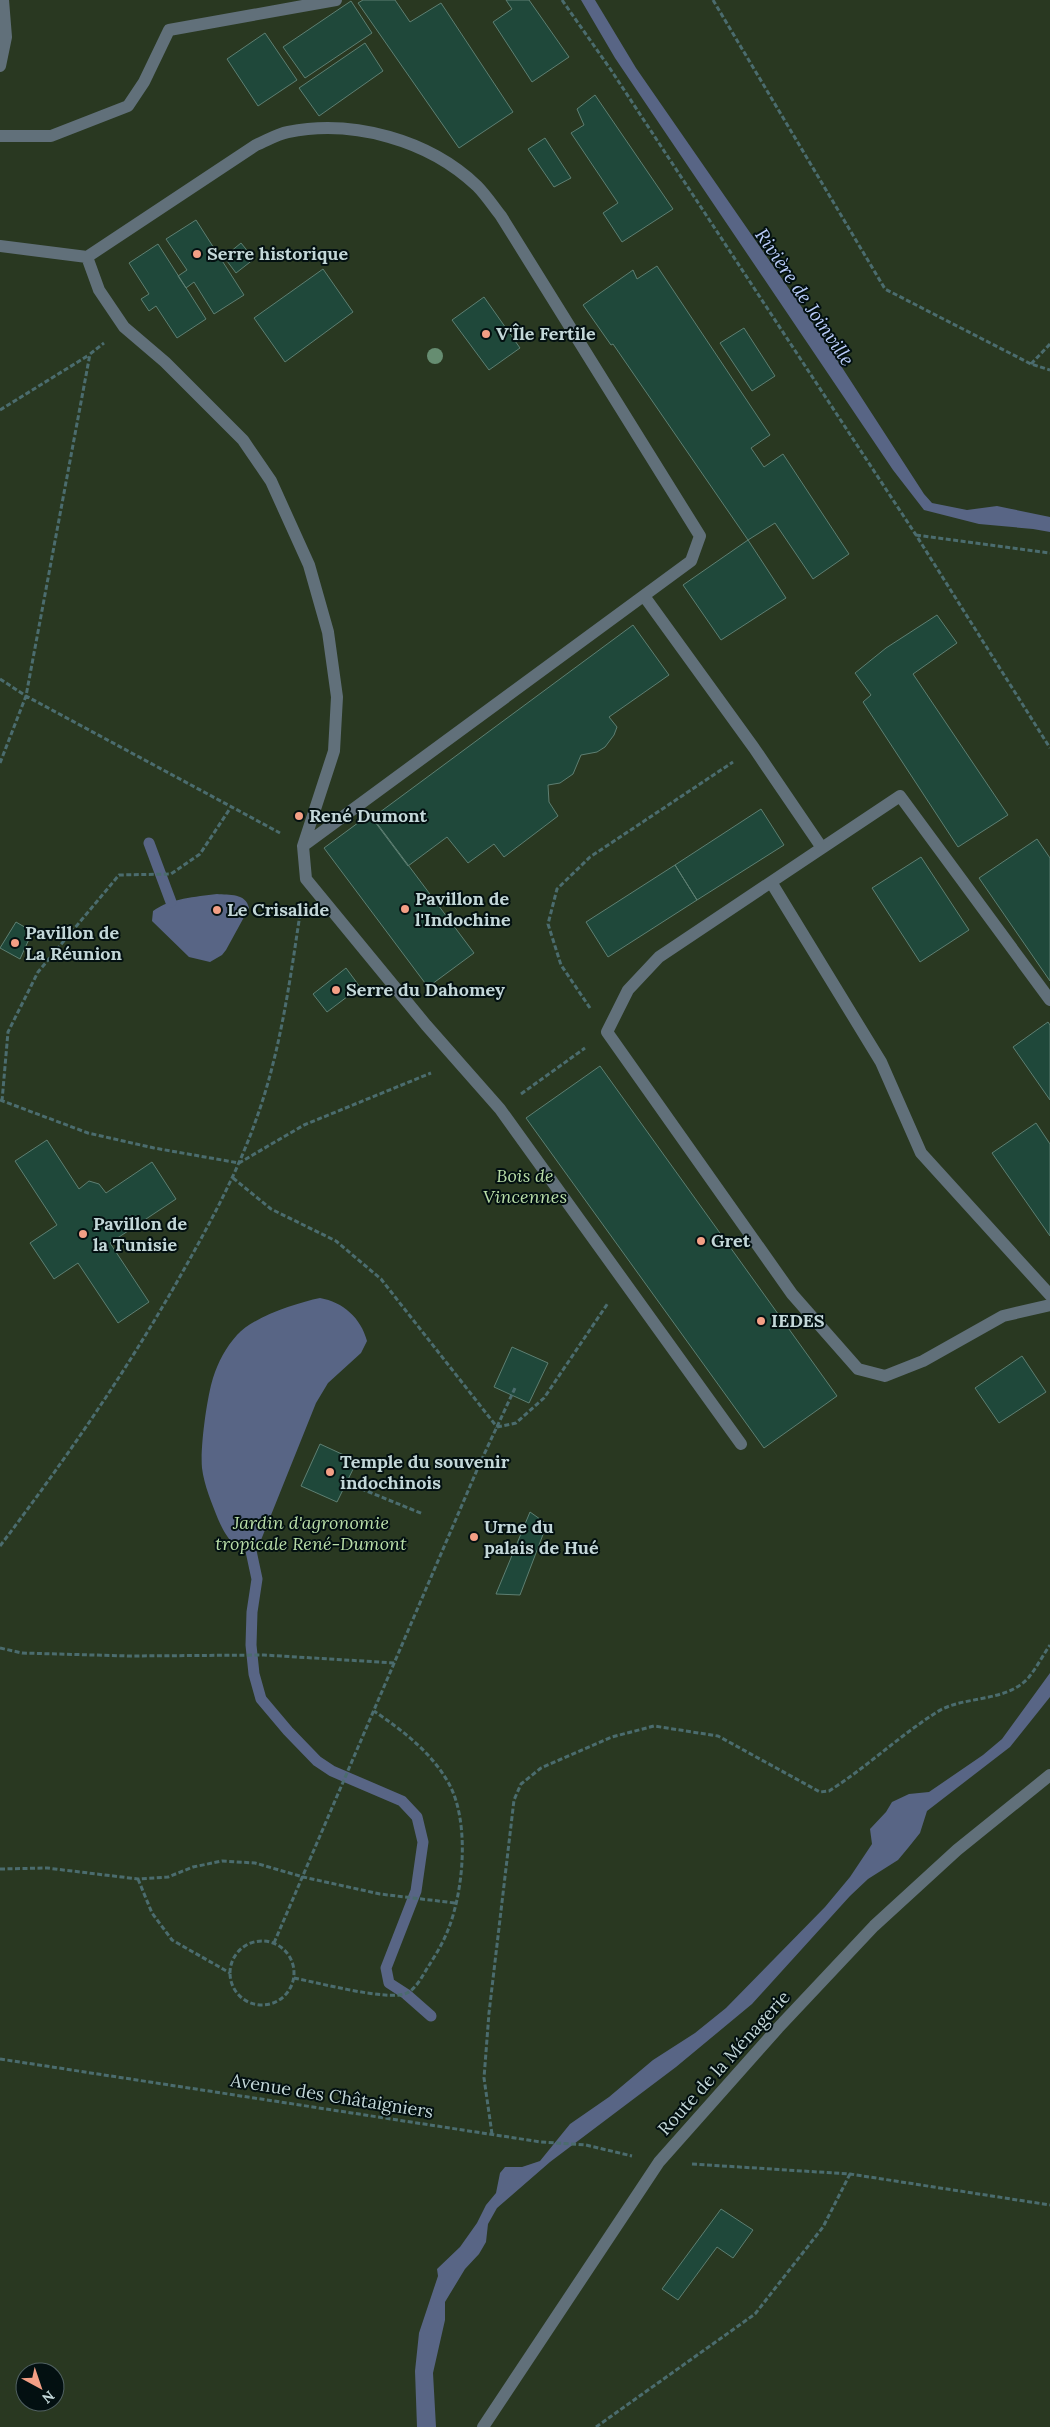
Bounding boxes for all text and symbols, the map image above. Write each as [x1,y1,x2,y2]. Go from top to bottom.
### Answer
water label: Rivière de Joinville [750,224,860,370]
place label: Serre historique [207,242,348,265]
marker: Serre historique [191,248,203,260]
place label: V'Île Fertile [496,322,596,345]
marker: V'Île Fertile [480,328,492,340]
place label: René Dumont [309,804,428,827]
marker: René Dumont [293,810,305,822]
place label: Pavillon de l'Indochine [415,887,511,931]
place label: Le Crisalide [227,898,330,921]
marker: Pavillon de l'Indochine [399,903,411,915]
marker: Le Crisalide [211,904,223,916]
place label: Pavillon de La Réunion [25,921,122,965]
marker: Pavillon de La Réunion [9,937,21,949]
place label: Serre du Dahomey [346,978,505,1001]
marker: Serre du Dahomey [330,984,342,996]
park label: Bois de Vincennes [483,1164,567,1208]
place label: Pavillon de la Tunisie [93,1212,187,1256]
marker: Pavillon de la Tunisie [77,1228,89,1240]
place label: Gret [711,1229,751,1252]
marker: Gret [695,1235,707,1247]
place label: IEDES [771,1309,825,1332]
marker: IEDES [755,1315,767,1327]
place label: Temple du souvenir indochinois [340,1450,510,1494]
marker: Temple du souvenir indochinois [324,1466,336,1478]
park label: Jardin d'agronomie tropicale René-Dumont [215,1511,407,1555]
place label: Urne du palais de Hué [484,1515,599,1559]
marker: Urne du palais de Hué [468,1531,480,1543]
street label: Route de la Ménagerie [653,1985,795,2140]
street label: Avenue des Châtaigniers [228,2068,435,2123]
north arrow [15,2362,65,2412]
text: N [38,2387,58,2407]

